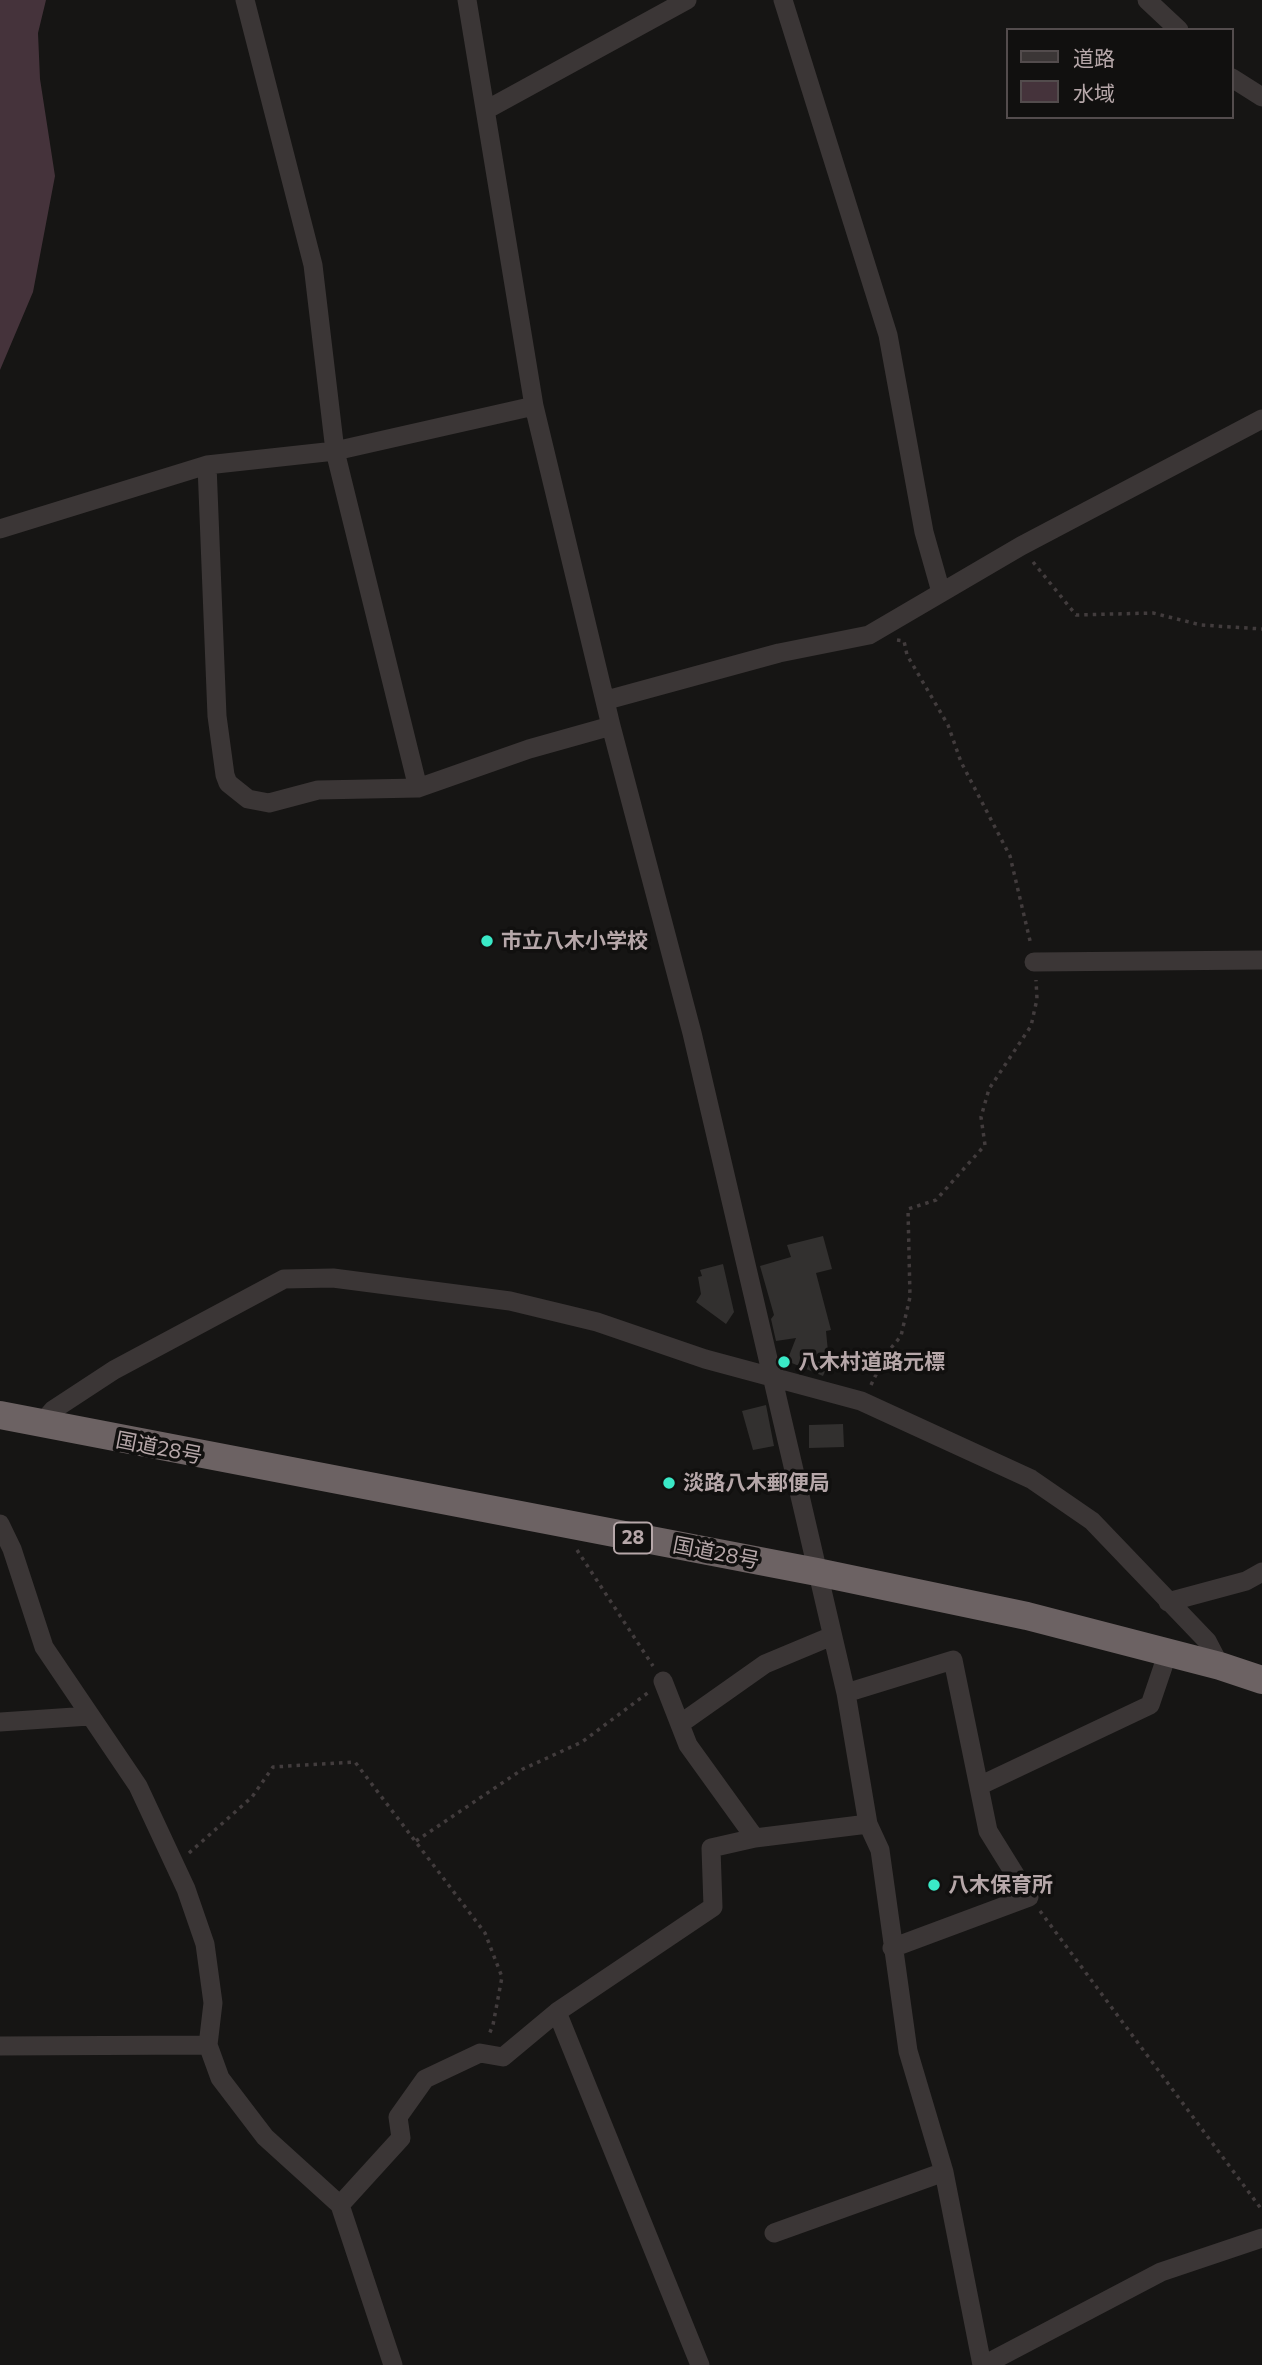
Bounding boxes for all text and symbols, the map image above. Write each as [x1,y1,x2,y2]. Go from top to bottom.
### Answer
legend [1006,28,1234,119]
text: 道路 [1073,45,1115,70]
text: 水域 [1073,80,1115,105]
place label: 市立八木小学校 [501,928,648,954]
marker: 市立八木小学校 [479,933,495,949]
place label: 八木村道路元標 [798,1349,945,1375]
marker: 八木村道路元標 [776,1354,792,1370]
street label: 国道28号 [114,1427,204,1469]
place label: 淡路八木郵便局 [683,1470,830,1496]
marker: 淡路八木郵便局 [661,1475,677,1491]
road number: 28 [614,1522,652,1554]
street label: 国道28号 [671,1532,761,1574]
place label: 八木保育所 [948,1872,1053,1898]
marker: 八木保育所 [926,1877,942,1893]

